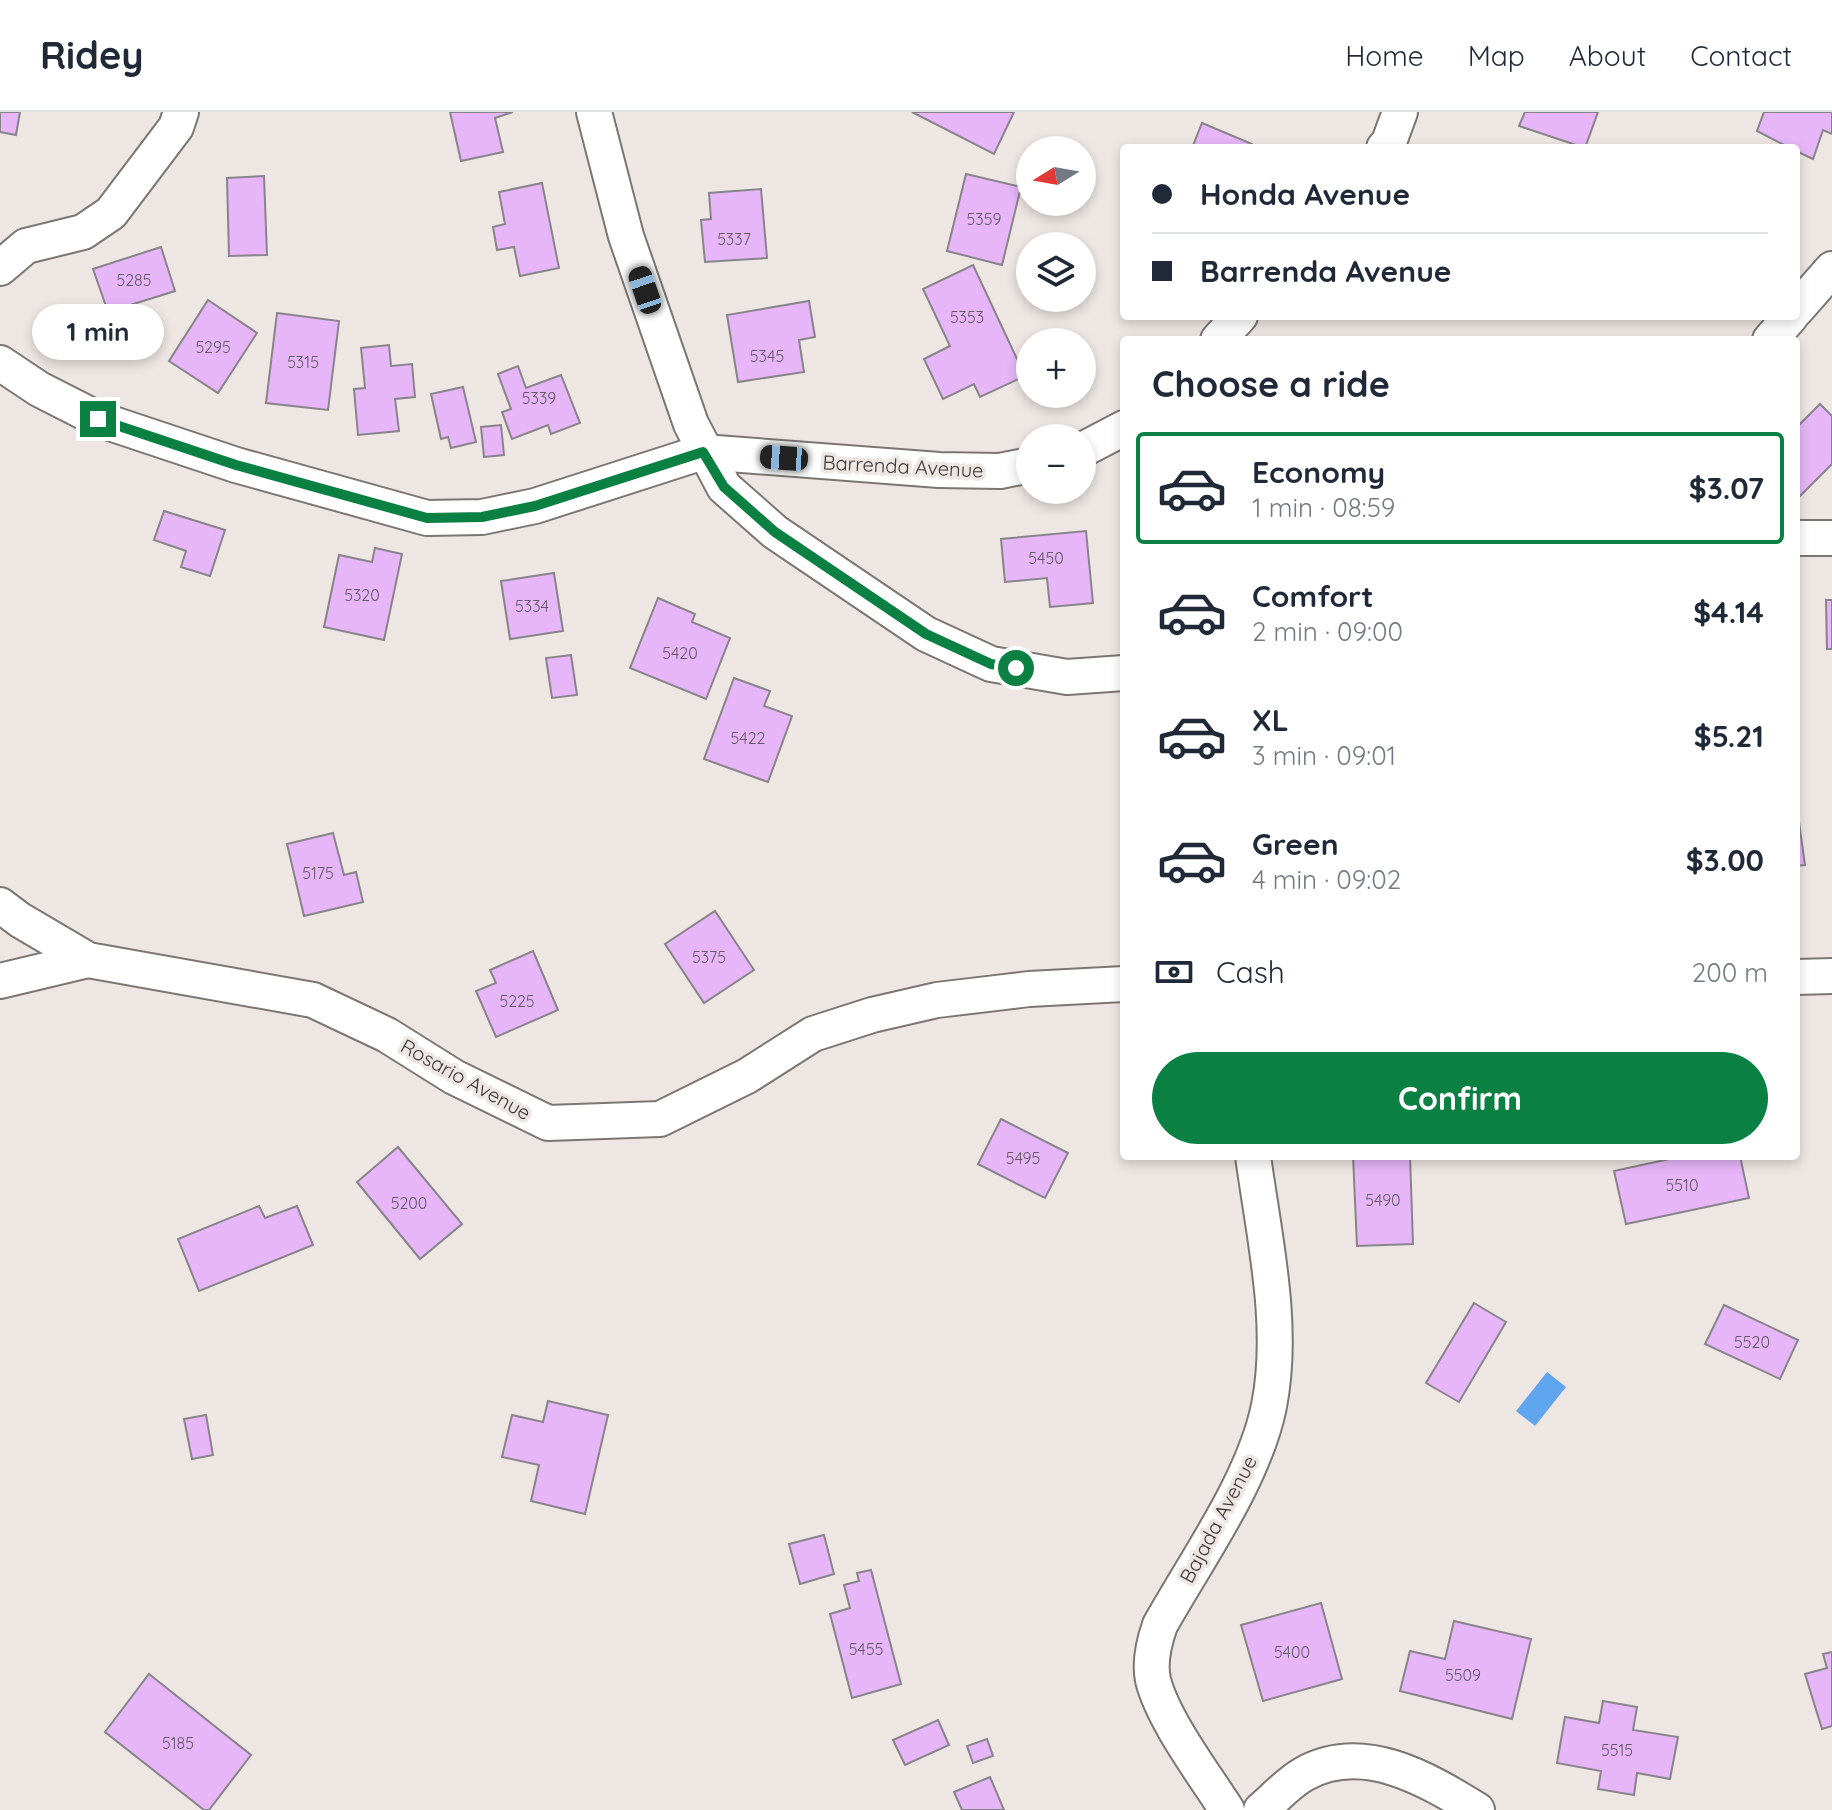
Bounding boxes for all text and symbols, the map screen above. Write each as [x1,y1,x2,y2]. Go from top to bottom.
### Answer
text: Ridey [40,31,143,79]
text: Home [1345,38,1424,73]
text: Map [1468,38,1525,73]
text: About [1569,38,1646,73]
text: Contact [1690,38,1792,73]
north arrow [1016,136,1096,216]
map controls [1016,136,1096,504]
text: Honda Avenue [1200,175,1410,213]
house number: 5359 [967,209,1001,229]
house number: 5337 [717,229,751,249]
button: layers [1016,232,1096,312]
text: Barrenda Avenue [1200,252,1451,290]
car [626,263,664,317]
house number: 5285 [117,270,151,290]
callout: 1 min [32,303,164,359]
house number: 5353 [950,307,984,327]
text: 1 min [67,315,130,348]
button: + [1016,328,1096,408]
house number: 5295 [195,337,231,357]
house number: 5345 [750,346,784,366]
house number: 5315 [287,352,319,372]
text: Choose a ride [1152,361,1390,406]
house number: 5339 [522,388,556,408]
route end [80,401,116,437]
button: − [1016,424,1096,504]
car [759,444,809,472]
street label: Barrenda Avenue [822,449,984,483]
icon: car [1156,452,1228,524]
text: Economy [1252,453,1385,491]
text: $3.07 [1689,469,1764,507]
text: 1 min · 08:59 [1252,491,1395,524]
house number: 5450 [1028,548,1064,568]
icon: car [1156,576,1228,648]
text: Comfort [1252,577,1373,615]
house number: 5320 [344,585,380,605]
text: $4.14 [1693,593,1764,631]
house number: 5334 [515,596,549,616]
text: 2 min · 09:00 [1252,615,1403,648]
house number: 5420 [662,643,698,663]
route start [998,650,1034,686]
icon: car [1156,700,1228,772]
text: XL [1252,701,1289,739]
text: $5.21 [1694,717,1764,755]
house number: 5422 [731,728,766,748]
text: 3 min · 09:01 [1252,739,1396,772]
icon: car [1156,824,1228,896]
text: Green [1252,825,1339,863]
text: $3.00 [1686,841,1764,879]
house number: 5175 [302,863,334,883]
text: 4 min · 09:02 [1252,863,1401,896]
house number: 5375 [692,947,726,967]
icon: cash [1152,950,1196,994]
text: Cash [1216,953,1285,991]
text: 200 m [1692,956,1768,989]
house number: 5225 [499,991,535,1011]
street label: Rosario Avenue [397,1033,535,1125]
button: Confirm [1152,1052,1768,1144]
house number: 5495 [1006,1148,1040,1168]
house number: 5510 [1666,1175,1698,1195]
house number: 5490 [1365,1190,1401,1210]
house number: 5200 [391,1193,427,1213]
house number: 5520 [1734,1332,1770,1352]
street label: Bajada Avenue [1174,1451,1262,1587]
house number: 5455 [849,1639,883,1659]
house number: 5400 [1274,1642,1310,1662]
house number: 5509 [1445,1665,1481,1685]
house number: 5185 [162,1733,194,1753]
house number: 5515 [1601,1740,1633,1760]

